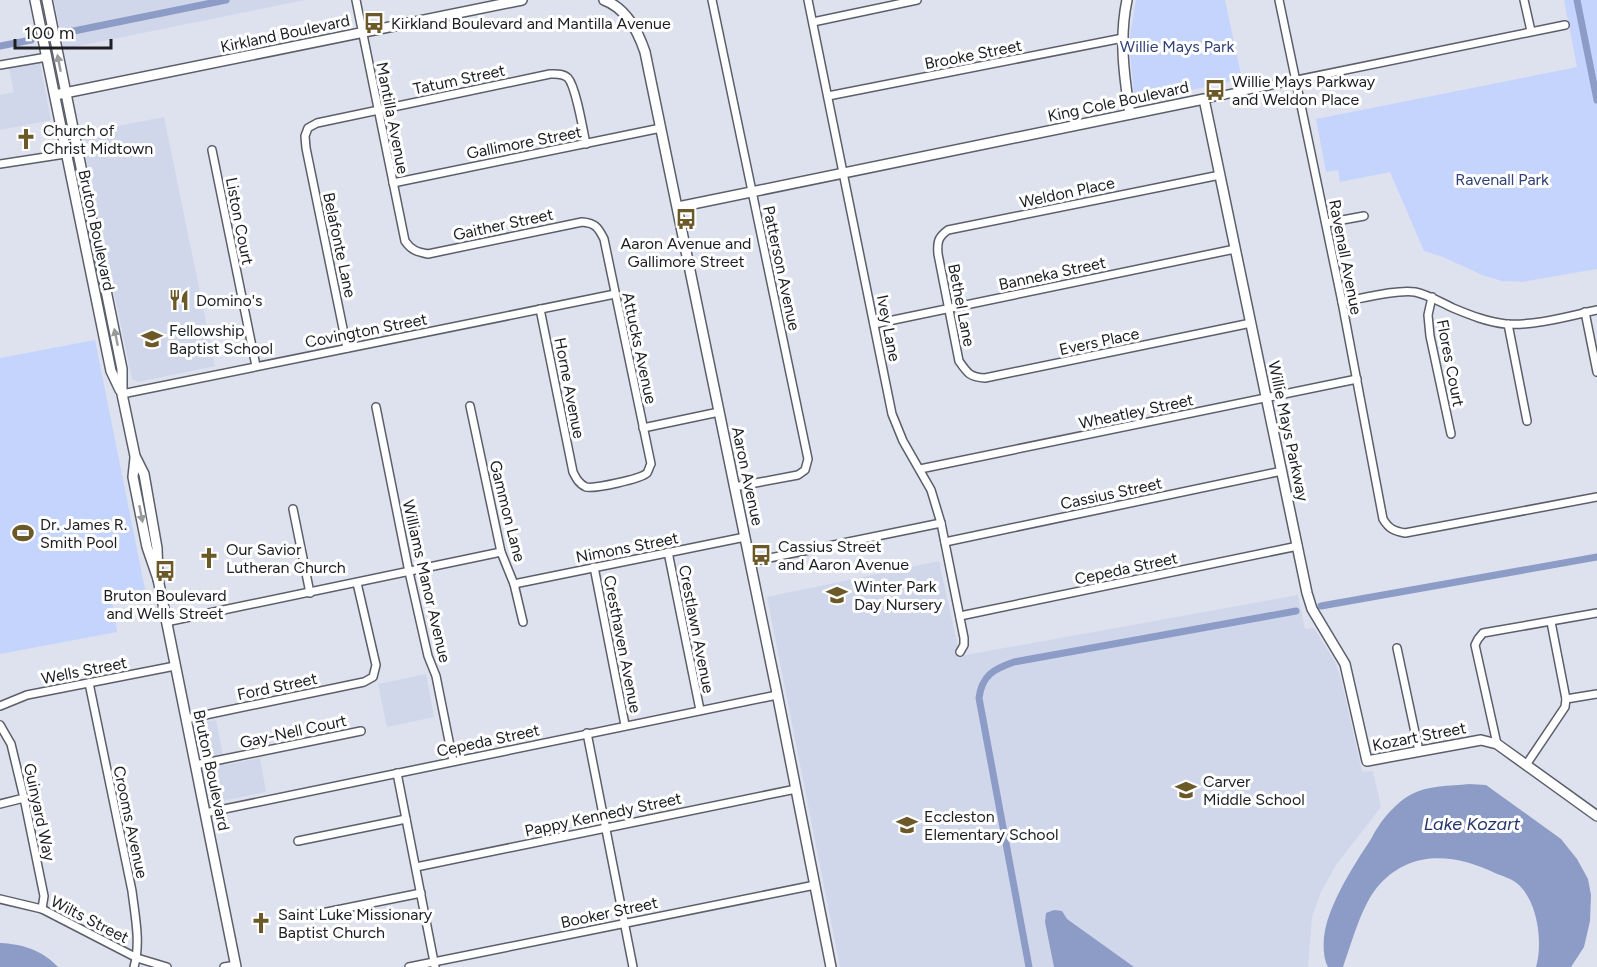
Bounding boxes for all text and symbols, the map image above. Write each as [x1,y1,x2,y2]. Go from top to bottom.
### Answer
street label: Kirkland Boulevard [219,11,351,56]
bus stop icon: Kirkland Boulevard and Mantilla Avenue [362,11,386,35]
scale bar [15,12,111,50]
place label: Kirkland Boulevard and Mantilla Avenue [391,14,671,33]
text: 100 m [24,22,74,44]
street label: Brooke Street [923,36,1023,73]
park label: Willie Mays Park [1120,37,1234,56]
one-way arrow [54,54,64,73]
street label: Mantilla Avenue [372,60,413,176]
street label: Tatum Street [411,60,507,98]
place label: Willie Mays Parkway and Weldon Place [1232,72,1376,109]
street label: King Cole Boulevard [1046,77,1190,126]
bus stop icon: Willie Mays Parkway and Weldon Place [1203,78,1227,102]
place label: Church of Christ Midtown [43,121,153,158]
street label: Gallimore Street [465,122,583,163]
church icon: Church of Christ Midtown [14,127,38,151]
street label: Bruton Boulevard [74,168,119,292]
park label: Ravenall Park [1455,170,1549,189]
street label: Weldon Place [1018,173,1117,212]
street label: Liston Court [222,176,257,267]
street label: Belafonte Lane [319,191,360,300]
street label: Ravenall Avenue [1325,198,1366,317]
street label: Patterson Avenue [759,204,804,333]
street label: Gaither Street [451,205,555,244]
bus stop icon: Aaron Avenue and Gallimore Street [674,207,698,231]
place label: Aaron Avenue and Gallimore Street [621,234,751,271]
street label: Banneka Street [997,253,1107,294]
street label: Bethel Lane [944,262,979,348]
restaurant icon: Domino's [167,288,191,312]
street label: Attucks Avenue [618,290,661,406]
place label: Domino's [196,291,262,310]
street label: Ivey Lane [873,293,904,363]
street label: Covington Street [303,309,429,352]
street label: Flores Court [1433,318,1468,408]
place label: Fellowship Baptist School [169,321,273,358]
street label: Evers Place [1057,324,1141,359]
one-way arrow [111,327,120,346]
school or university icon: Fellowship Baptist School [140,327,164,351]
street label: Horne Avenue [550,336,589,440]
street label: Willie Mays Parkway [1264,359,1313,504]
street label: Wheatley Street [1077,390,1195,433]
street label: Aaron Avenue [728,425,767,528]
street label: Gammon Lane [486,458,529,564]
street label: Cassius Street [1059,473,1164,514]
street label: Williams Manor Avenue [399,498,455,665]
one-way arrow [137,504,146,523]
place label: Dr. James R. Smith Pool [40,515,127,552]
sports icon: Dr. James R. Smith Pool [11,521,35,545]
street label: Nimons Street [574,528,680,567]
place label: Cassius Street and Aaron Avenue [778,537,909,574]
place label: Our Savior Lutheran Church [226,540,346,577]
bus stop icon: Cassius Street and Aaron Avenue [749,543,773,567]
church icon: Our Savior Lutheran Church [197,546,221,570]
street label: Cepeda Street [1073,548,1179,589]
bus stop icon: Bruton Boulevard and Wells Street [153,559,177,583]
street label: Crestlawn Avenue [675,563,718,695]
street label: Cresthaven Avenue [600,574,645,715]
place label: Winter Park Day Nursery [854,577,943,614]
school or university icon: Winter Park Day Nursery [825,583,849,607]
place label: Bruton Boulevard and Wells Street [103,586,227,623]
street label: Wells Street [40,653,128,688]
street label: Ford Street [235,669,319,704]
street label: Bruton Boulevard [189,708,234,832]
street label: Gay-Nell Court [238,711,348,752]
street label: Kozart Street [1371,718,1468,755]
street label: Cepeda Street [435,720,541,761]
street label: Guinyard Way [20,761,59,864]
street label: Crooms Avenue [109,764,152,880]
place label: Carver Middle School [1203,772,1305,809]
school or university icon: Carver Middle School [1174,778,1198,802]
street label: Pappy Kennedy Street [523,789,683,840]
place label: Eccleston Elementary School [924,807,1058,844]
school or university icon: Eccleston Elementary School [895,813,919,837]
water label: Lake Kozart [1424,813,1520,835]
street label: Wilts Street [48,892,132,947]
street label: Booker Street [559,893,659,932]
place label: Saint Luke Missionary Baptist Church [278,905,433,942]
church icon: Saint Luke Missionary Baptist Church [249,911,273,935]

